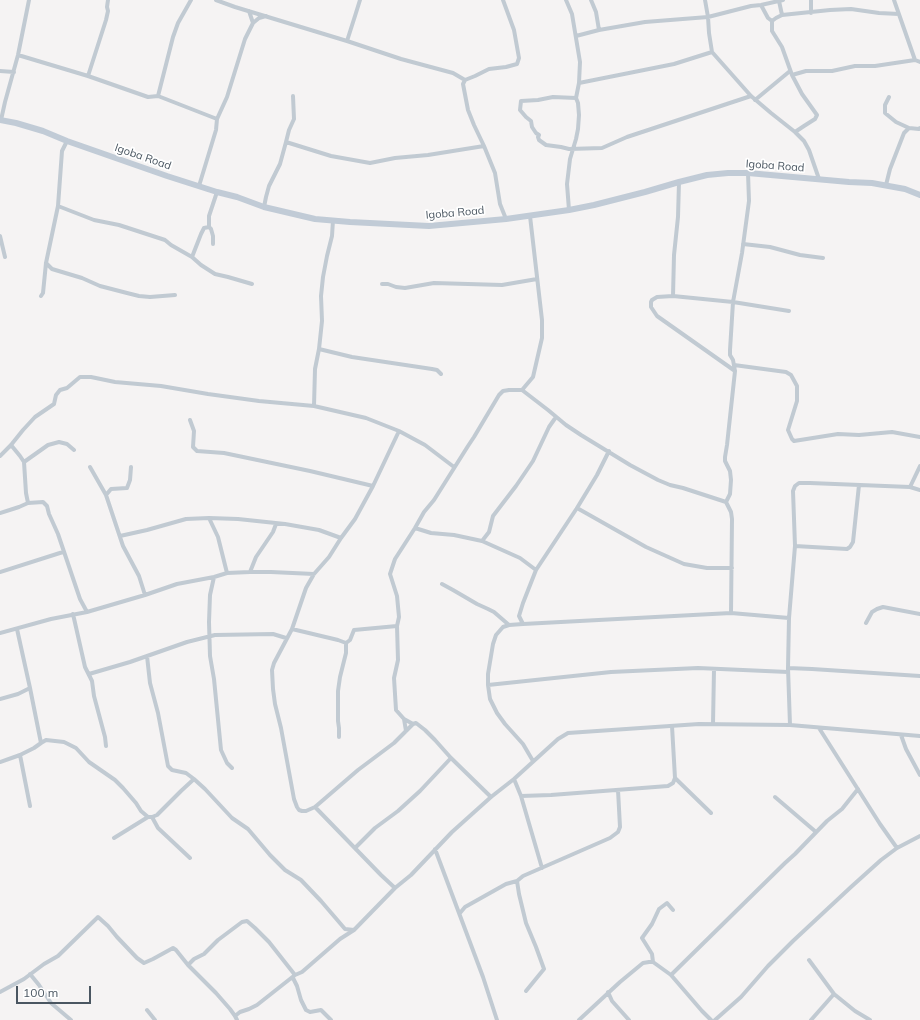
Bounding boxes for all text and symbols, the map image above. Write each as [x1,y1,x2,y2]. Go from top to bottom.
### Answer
street label: Igoba Road [113,141,173,173]
street label: Igoba Road [745,157,805,175]
street label: Igoba Road [425,204,485,222]
scale bar [18,978,93,1004]
text: 100 m [23,985,58,1000]

